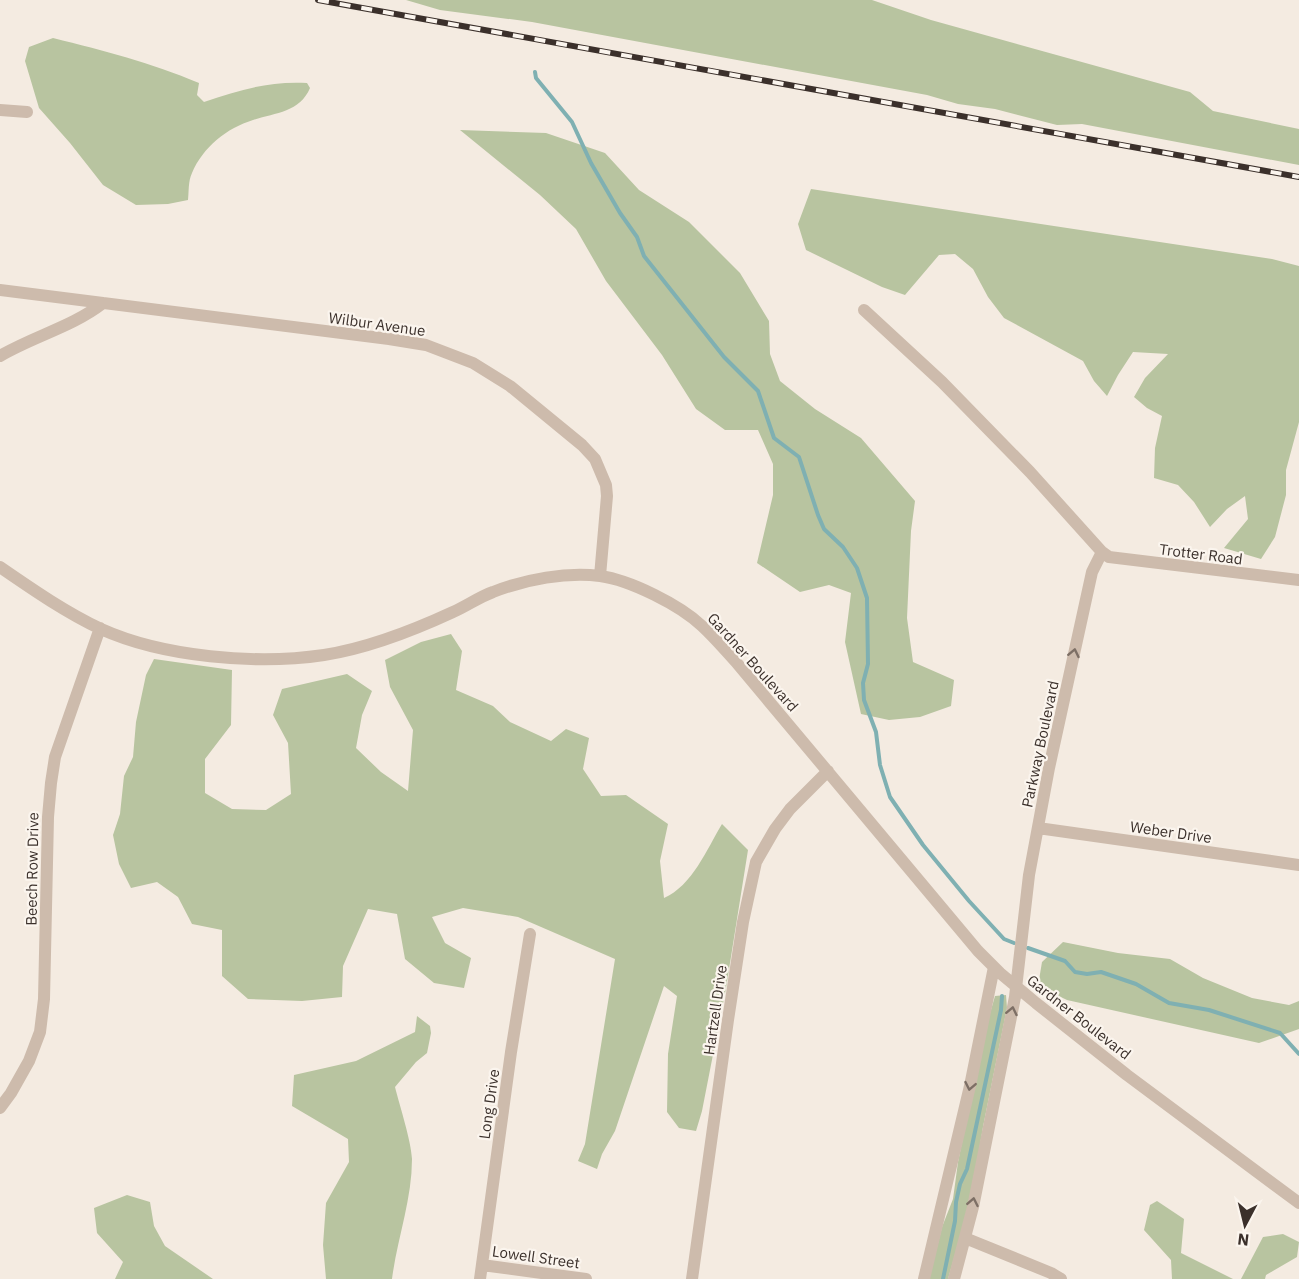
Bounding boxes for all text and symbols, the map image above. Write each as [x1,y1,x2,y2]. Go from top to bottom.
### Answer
street label: Wilbur Avenue [327,308,427,340]
street label: Trotter Road [1158,539,1244,569]
street label: Gardner Boulevard [704,609,802,715]
one-way arrow [1067,649,1080,659]
street label: Parkway Boulevard [1017,679,1063,809]
street label: Beech Row Drive [22,812,42,926]
street label: Weber Drive [1129,817,1213,847]
street label: Hartzell Drive [699,964,731,1056]
street label: Gardner Boulevard [1023,971,1135,1063]
one-way arrow [1005,1006,1018,1016]
street label: Long Drive [475,1068,503,1140]
one-way arrow [964,1081,977,1091]
north arrow [1215,1195,1275,1255]
one-way arrow [966,1197,979,1207]
text: N [1236,1229,1250,1251]
street label: Lowell Street [491,1241,581,1273]

